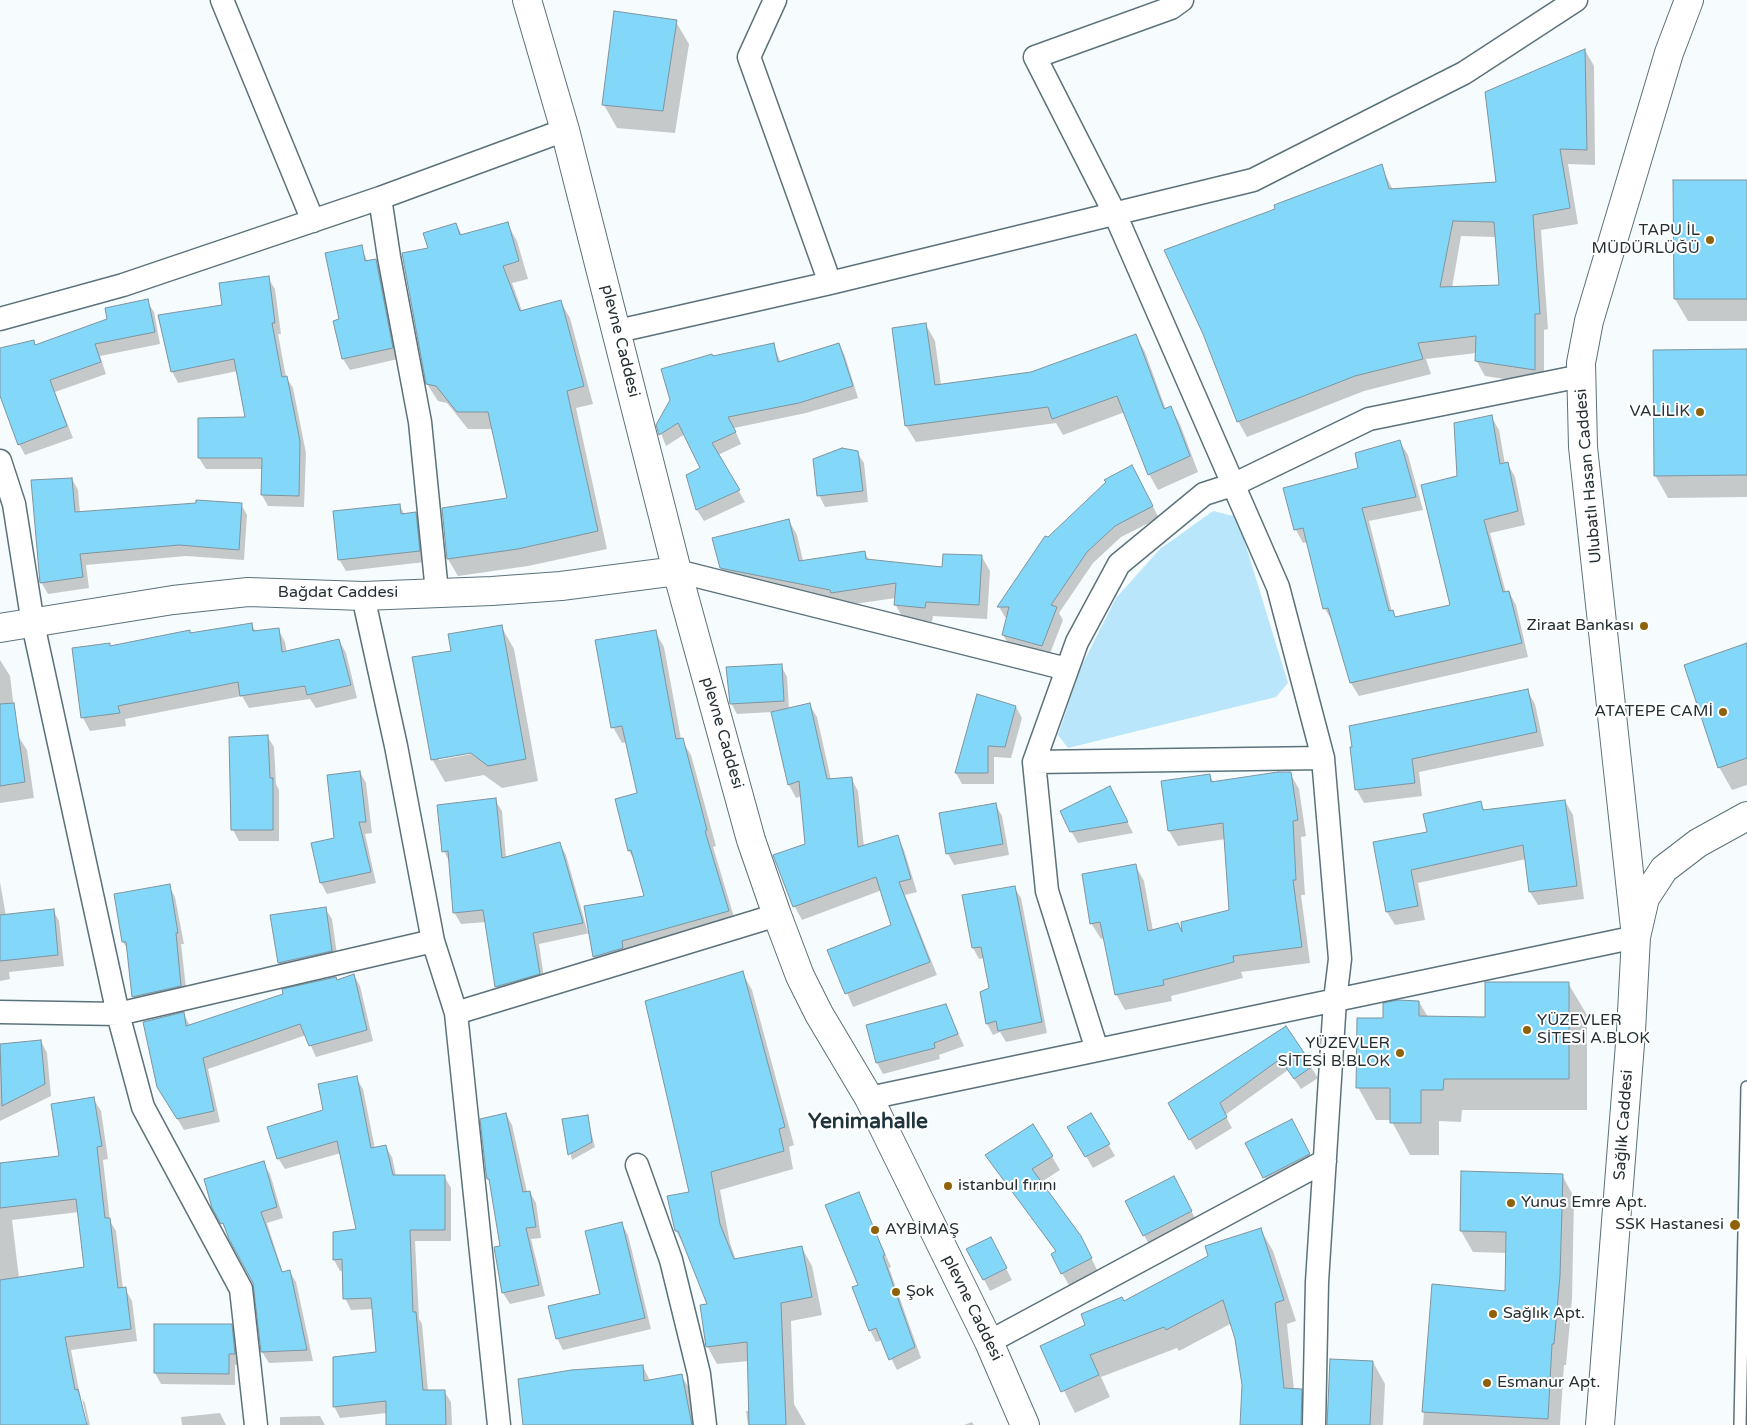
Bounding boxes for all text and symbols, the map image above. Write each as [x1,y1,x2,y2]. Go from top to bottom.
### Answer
place label: TAPU İL MÜDÜRLÜĞÜ [1592,221,1700,259]
marker: TAPU İL MÜDÜRLÜĞÜ [1704,234,1716,246]
street label: plevne Caddesi [597,283,643,399]
street label: Ulubatlı Hasan Caddesi [1572,388,1606,564]
place label: VALİLİK [1629,402,1690,422]
marker: VALİLİK [1694,406,1706,418]
street label: Bağdat Caddesi [278,583,398,603]
place label: Ziraat Bankası [1527,616,1634,636]
marker: Ziraat Bankası [1638,620,1650,632]
street label: plevne Caddesi [697,675,747,791]
place label: ATATEPE CAMİ [1594,702,1713,722]
marker: ATATEPE CAMİ [1717,706,1729,718]
place label: YÜZEVLER SİTESİ A.BLOK [1537,1011,1650,1049]
marker: YÜZEVLER SİTESİ A.BLOK [1521,1024,1533,1036]
place label: YÜZEVLER SİTESİ B.BLOK [1278,1034,1390,1072]
marker: YÜZEVLER SİTESİ B.BLOK [1394,1047,1406,1059]
street label: Sağlık Caddesi [1611,1069,1637,1181]
district label: Yenimahalle [808,1109,928,1135]
place label: istanbul fırını [958,1176,1056,1196]
marker: istanbul fırını [942,1180,954,1192]
place label: Yunus Emre Apt. [1521,1193,1647,1213]
marker: Yunus Emre Apt. [1505,1197,1517,1209]
place label: SSK Hastanesi [1615,1215,1724,1235]
marker: SSK Hastanesi [1728,1218,1742,1232]
place label: AYBİMAŞ [885,1220,959,1240]
marker: AYBİMAŞ [869,1224,881,1236]
street label: plevne Caddesi [938,1252,1006,1364]
place label: Şok [906,1282,934,1302]
marker: Şok [890,1286,902,1298]
place label: Sağlık Apt. [1503,1304,1585,1324]
marker: Sağlık Apt. [1487,1308,1499,1320]
place label: Esmanur Apt. [1497,1373,1600,1393]
marker: Esmanur Apt. [1481,1377,1493,1389]

